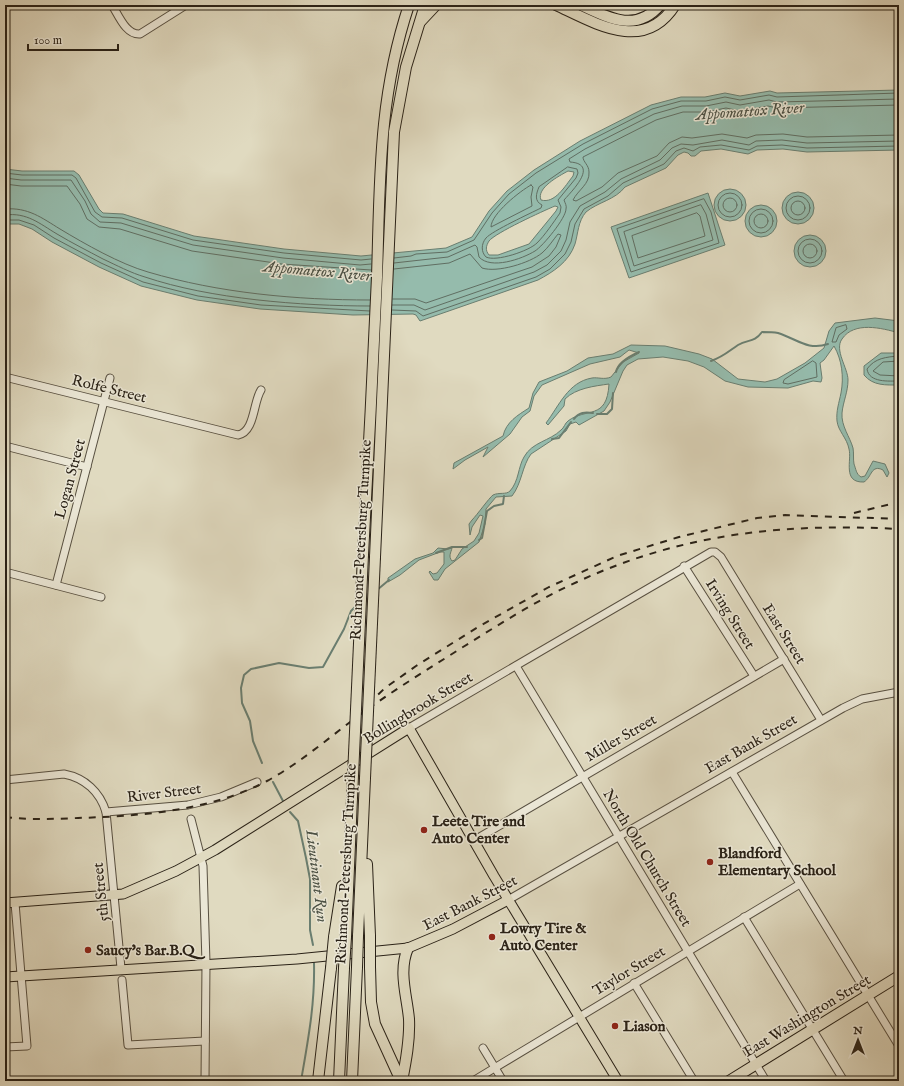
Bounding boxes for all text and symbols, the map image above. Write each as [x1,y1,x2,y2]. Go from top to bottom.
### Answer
scale bar [28,26,118,52]
text: 100 m [34,33,62,48]
water label: Appomattox River [693,98,806,126]
water label: Appomattox River [260,257,373,287]
street label: Rolfe Street [70,371,148,407]
street label: Logan Street [50,437,90,521]
street label: Richmond-Petersburg Turnpike [346,439,376,641]
street label: Irving Street [701,575,759,653]
street label: East Street [758,600,810,668]
street label: Bollingbrook Street [360,668,476,748]
street label: Miller Street [582,710,660,766]
street label: East Bank Street [701,710,801,778]
street label: Richmond-Petersburg Turnpike [331,763,361,965]
street label: River Street [126,779,202,807]
street label: North Old Church Street [598,786,696,930]
place label: Leete Tire and Auto Center [431,812,526,848]
marker: Leete Tire and Auto Center [419,825,429,835]
water label: Lieutinant Run [300,827,332,924]
place label: Blandford Elementary School [718,844,837,880]
marker: Blandford Elementary School [705,857,715,867]
street label: 5th Street [88,862,114,922]
street label: East Bank Street [420,871,520,935]
place label: Lowry Tire & Auto Center [499,919,587,955]
marker: Lowry Tire & Auto Center [487,932,497,942]
place label: Saucy's Bar.B.Q [96,941,205,960]
street label: Taylor Street [589,942,669,1000]
marker: Saucy's Bar.B.Q [83,945,93,955]
street label: East Washington Street [740,970,874,1062]
place label: Liason [623,1017,665,1036]
north arrow [838,1020,878,1060]
marker: Liason [610,1021,620,1031]
text: N [852,1024,863,1038]

